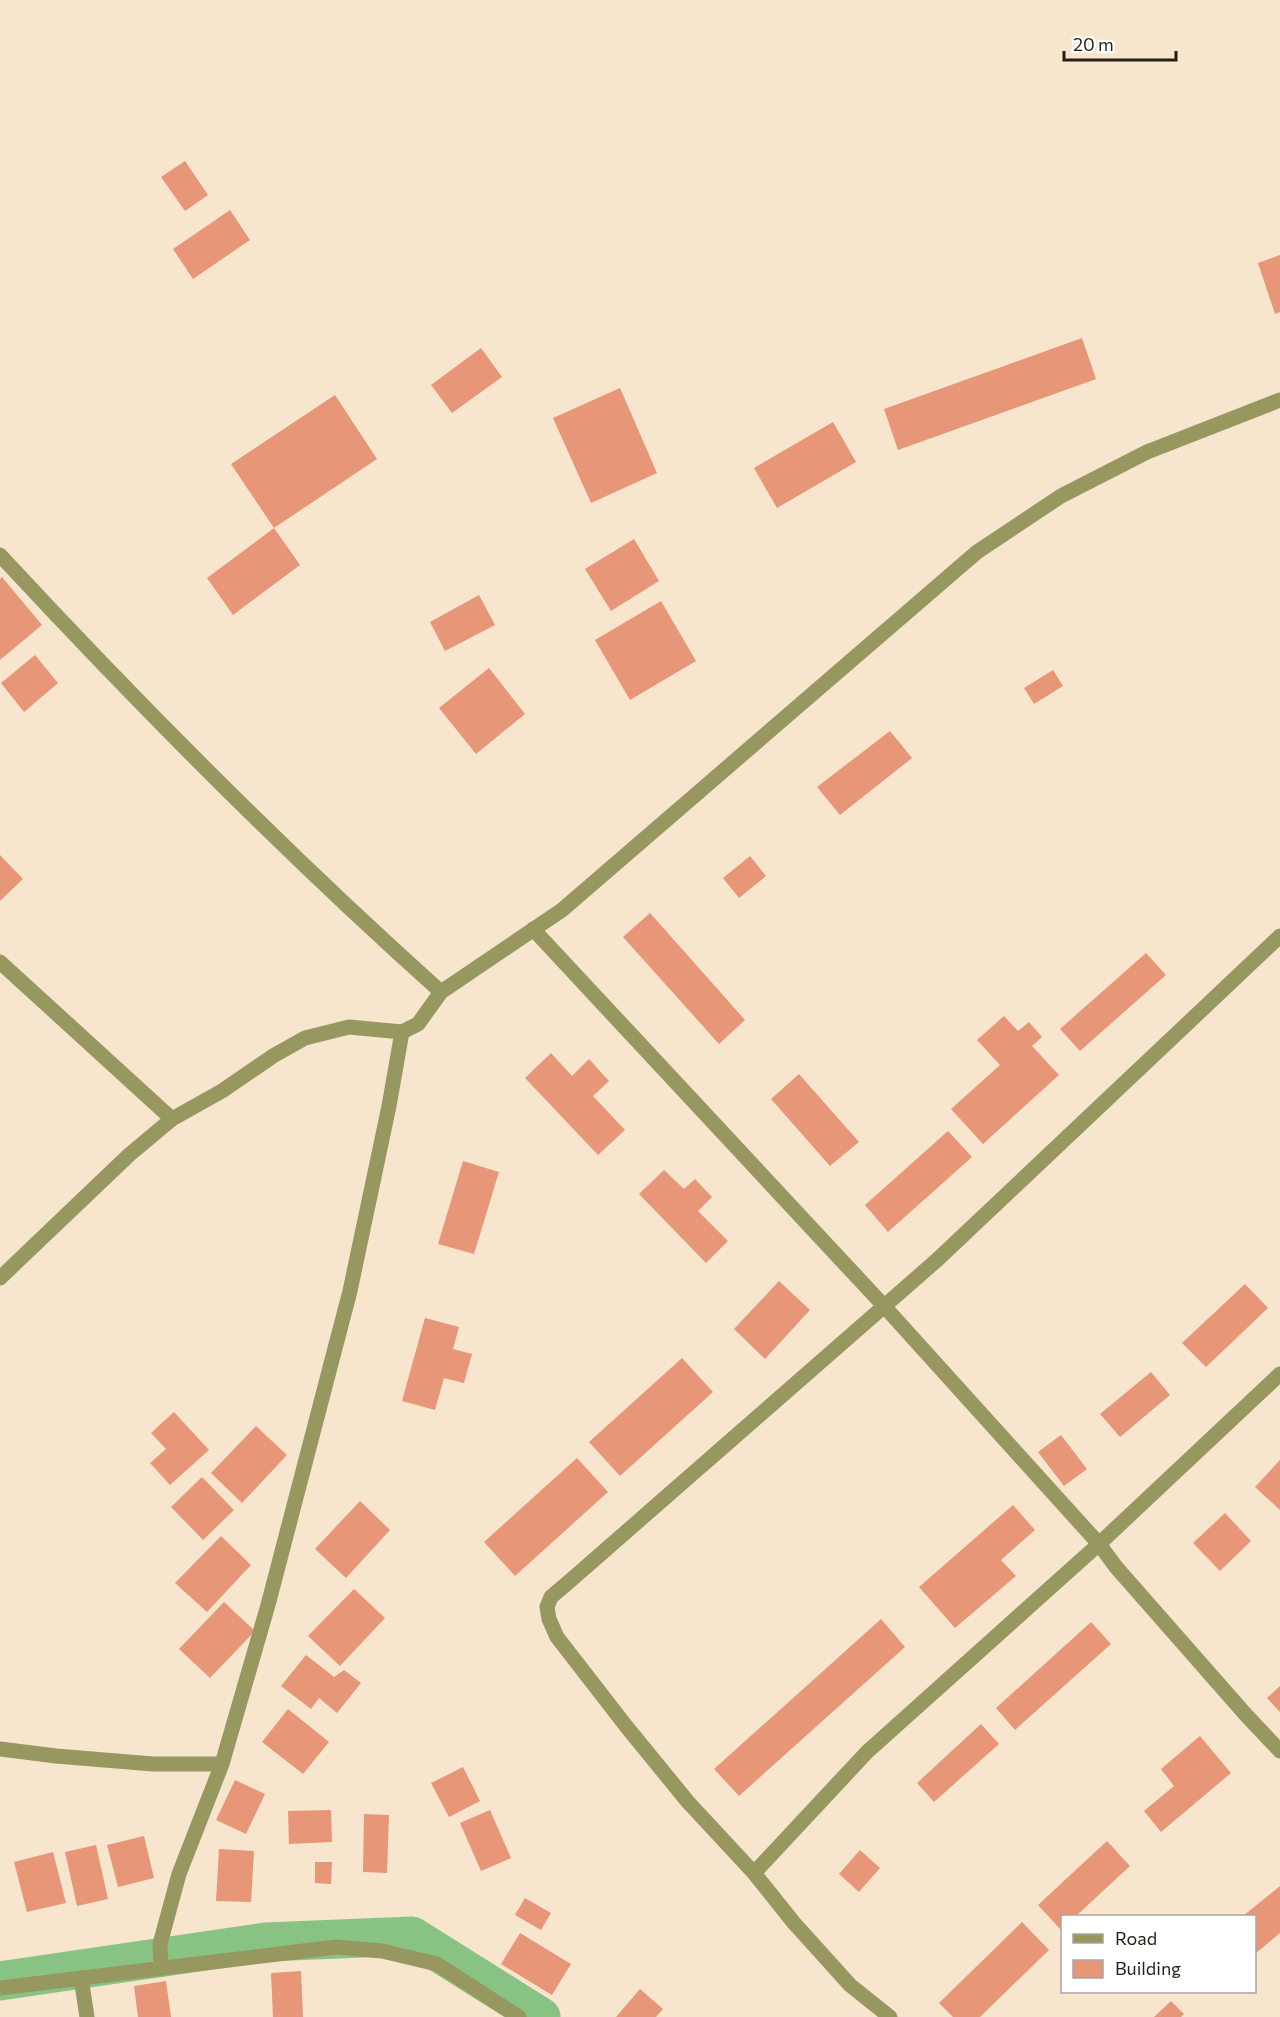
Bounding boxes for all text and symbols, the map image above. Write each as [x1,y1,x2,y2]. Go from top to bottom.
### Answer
scale bar [1064,24,1176,62]
text: 20 m [1073,33,1114,55]
legend [1061,1915,1256,1993]
text: Road [1115,1927,1157,1949]
text: Building [1115,1957,1181,1979]

